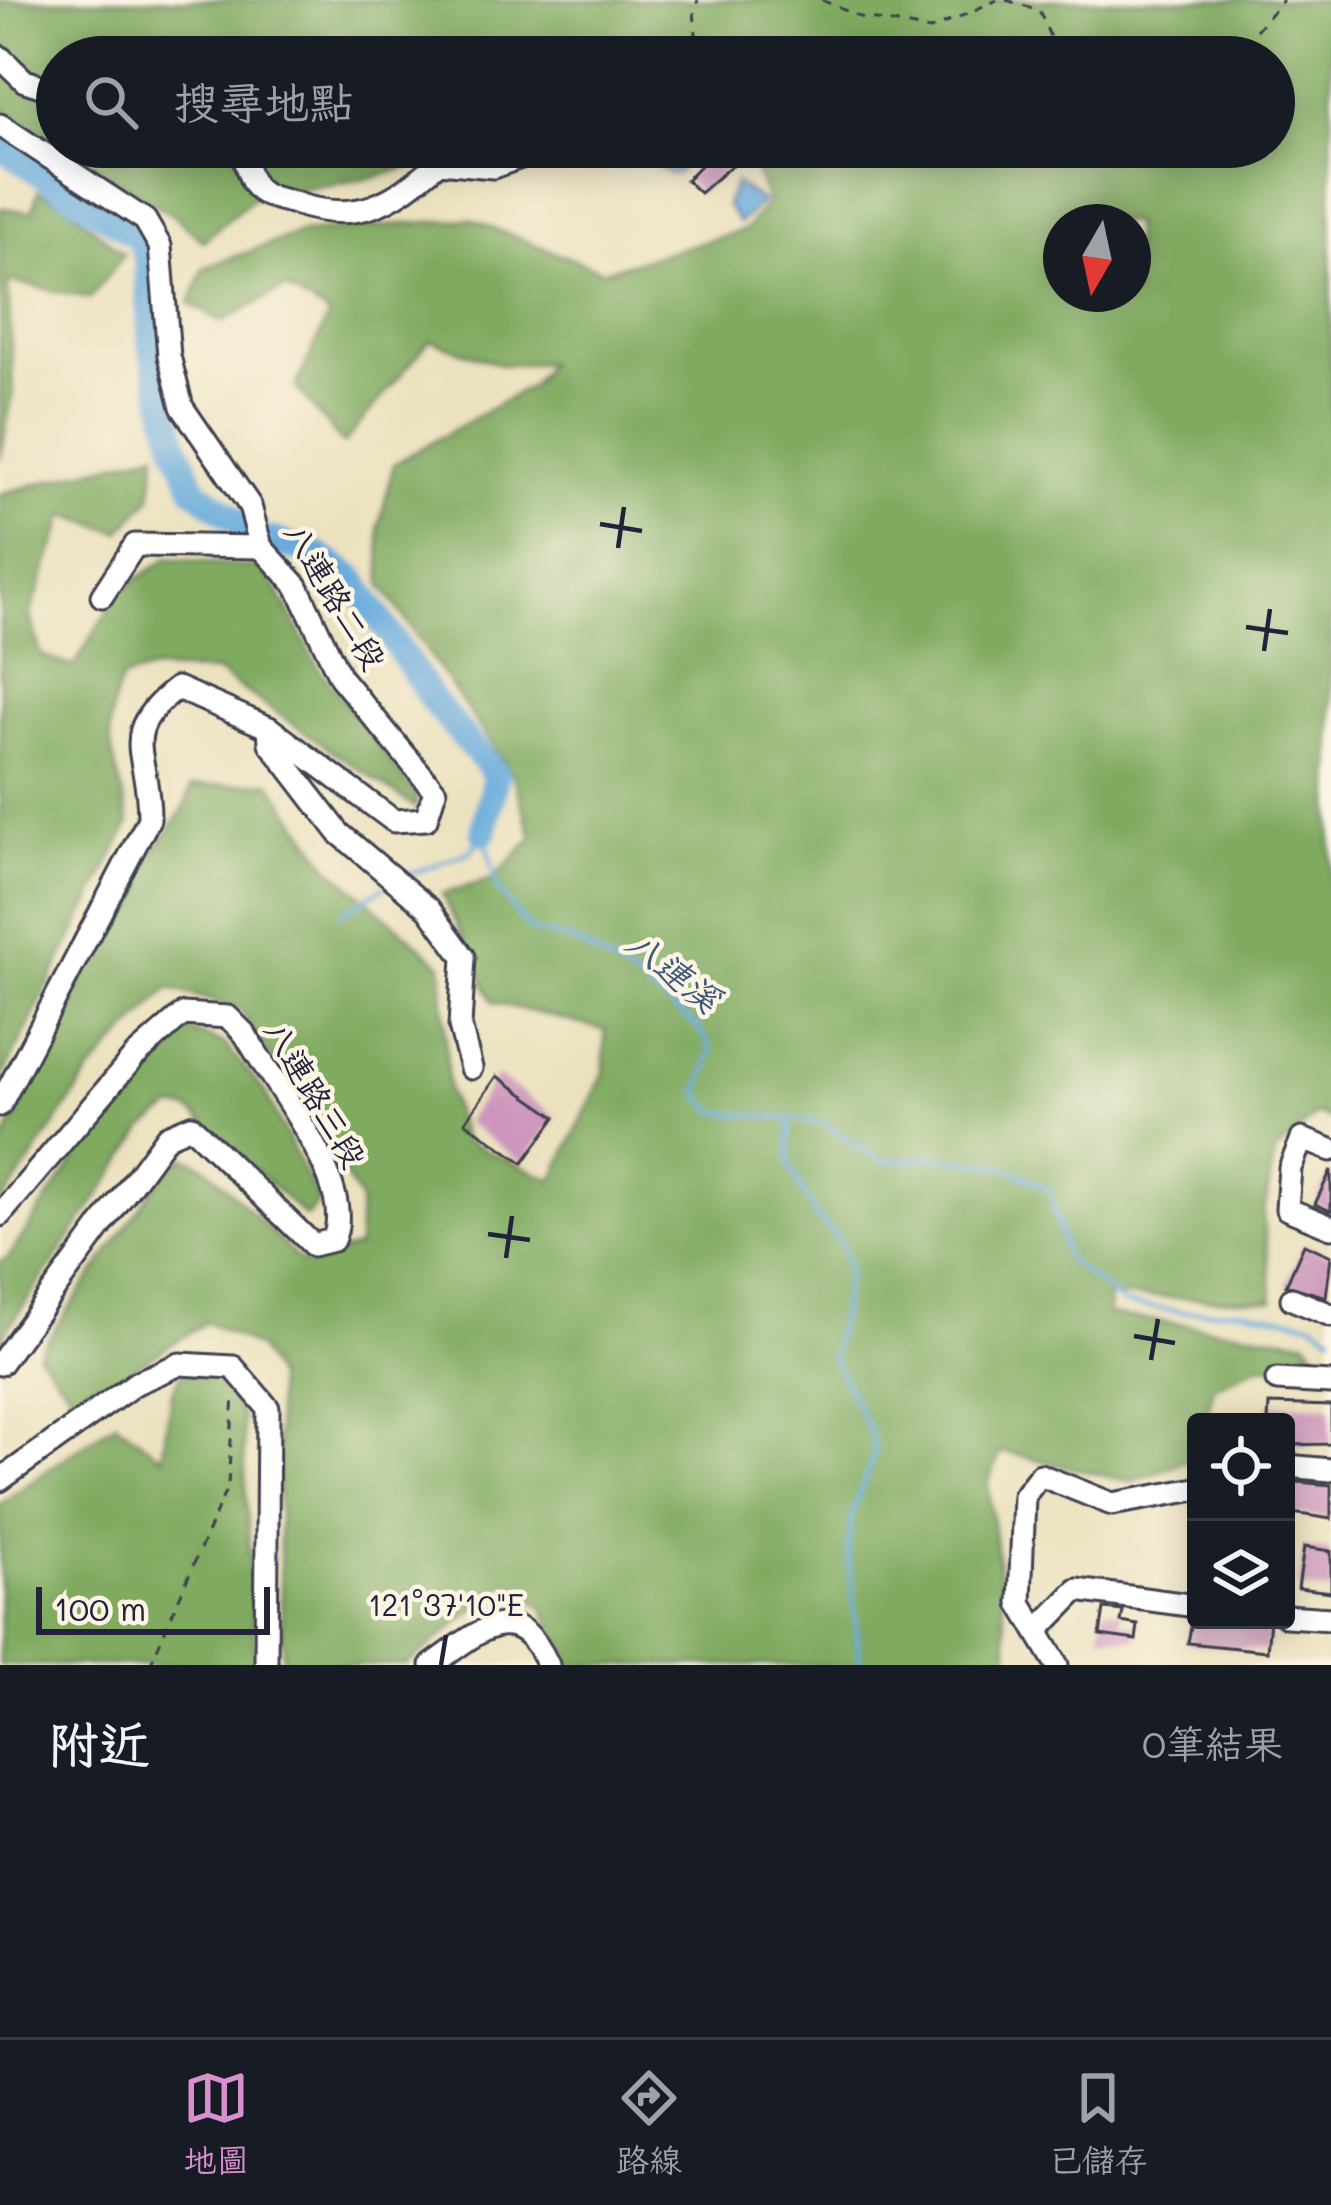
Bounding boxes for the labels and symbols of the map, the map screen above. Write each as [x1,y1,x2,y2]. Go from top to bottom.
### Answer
north arrow [1043,204,1151,312]
street label: 八連路二段 [275,513,397,677]
water label: 八連溪 [617,918,733,1023]
street label: 八連路三段 [255,1011,377,1175]
scale bar [36,1581,270,1634]
text: 121°37'10"E [368,1584,524,1624]

